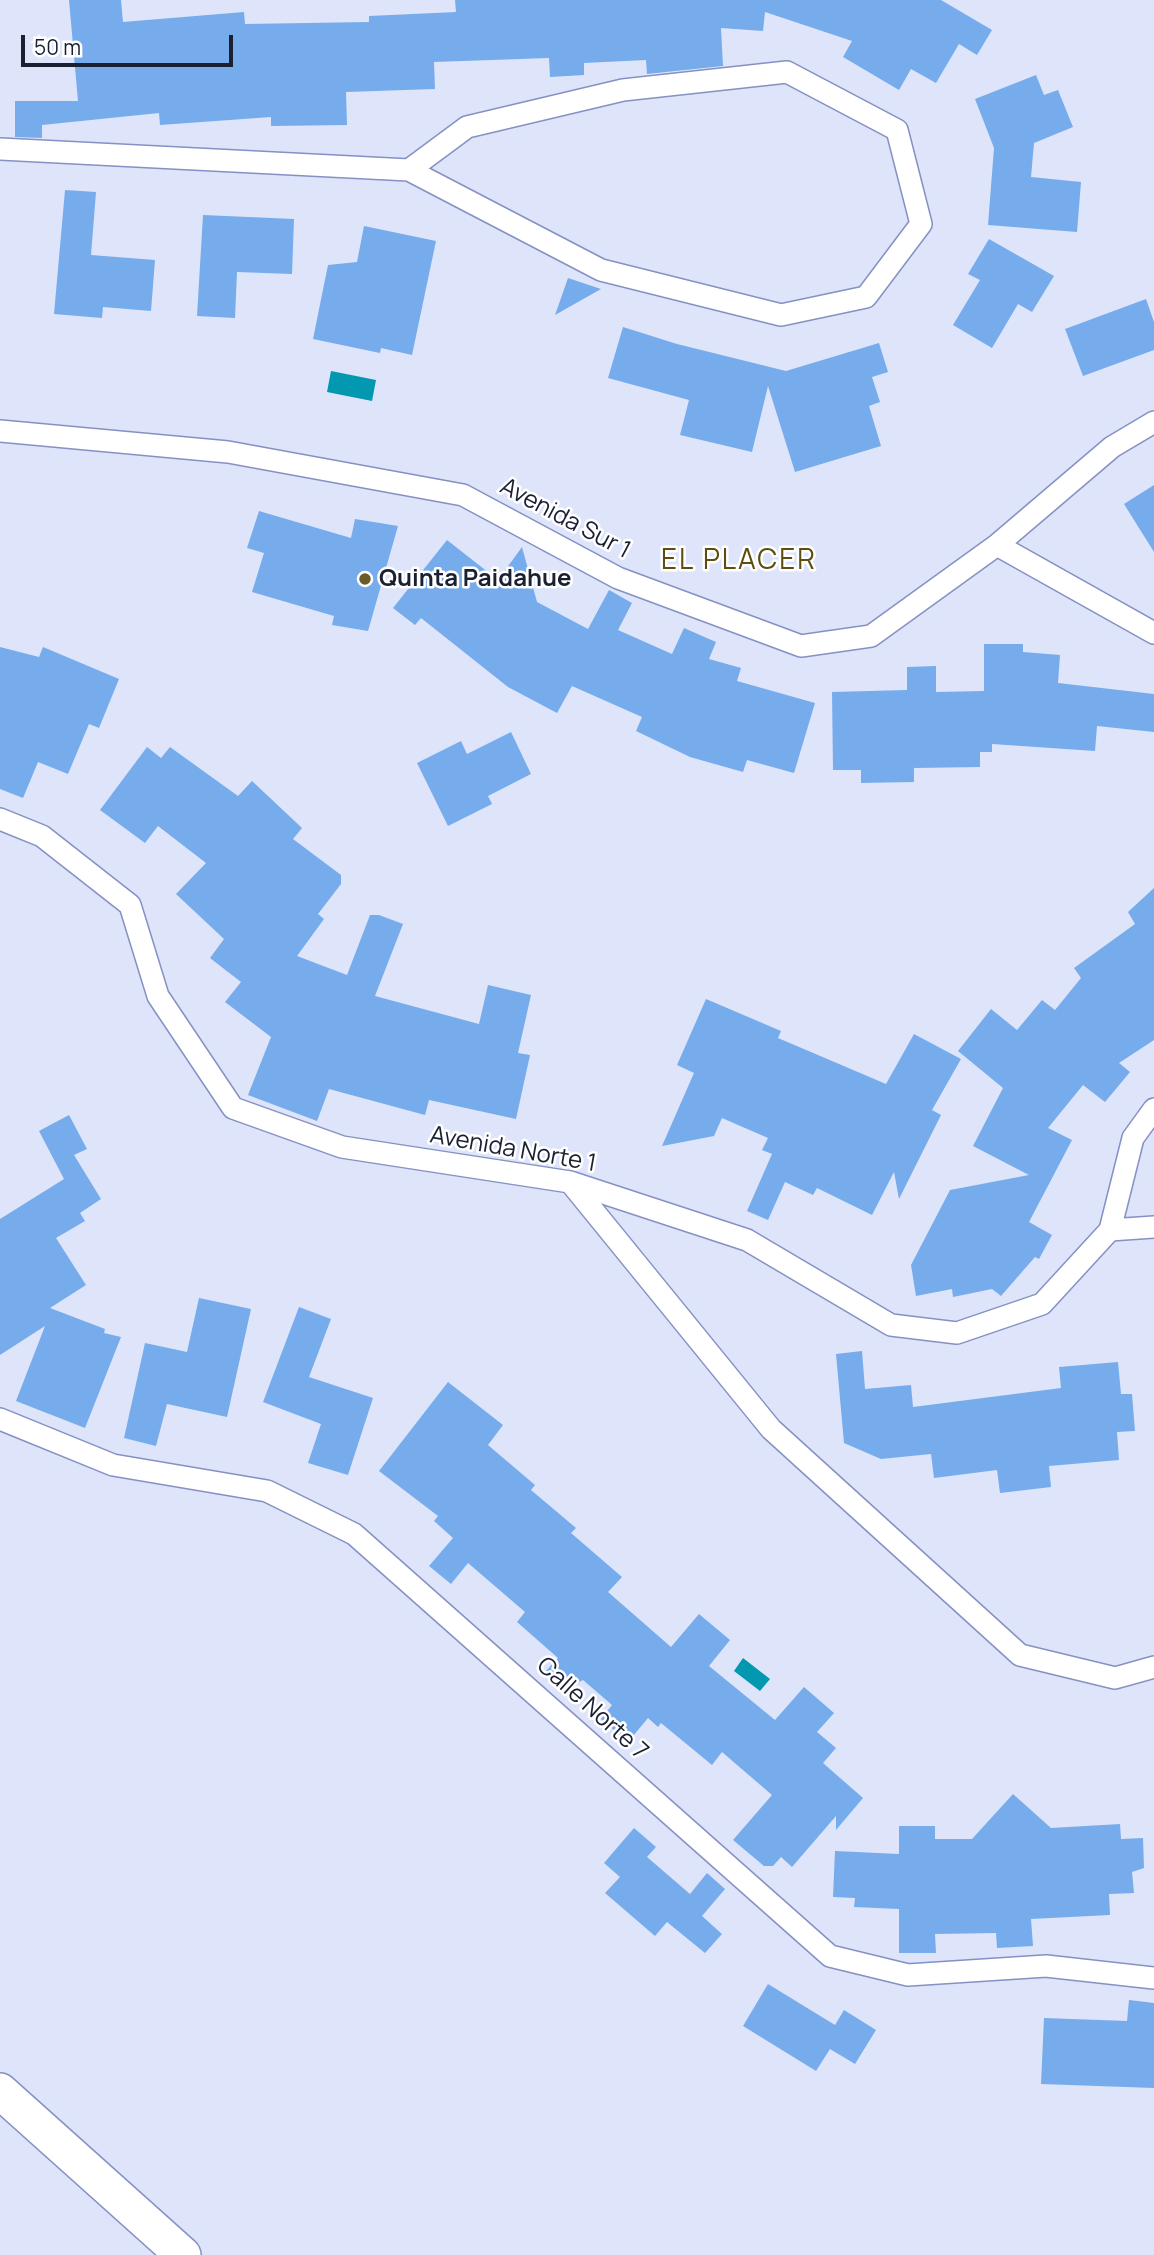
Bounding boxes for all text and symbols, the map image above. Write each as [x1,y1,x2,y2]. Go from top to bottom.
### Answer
scale bar [24,21,236,65]
text: 50 m [34,33,81,61]
street label: Avenida Sur 1 [495,473,635,565]
district label: EL PLACER [662,544,816,578]
place label: Quinta Paidahue [379,565,571,593]
marker: Quinta Paidahue [357,571,373,587]
street label: Avenida Norte 1 [428,1121,598,1179]
street label: Calle Norte 7 [530,1652,654,1766]

